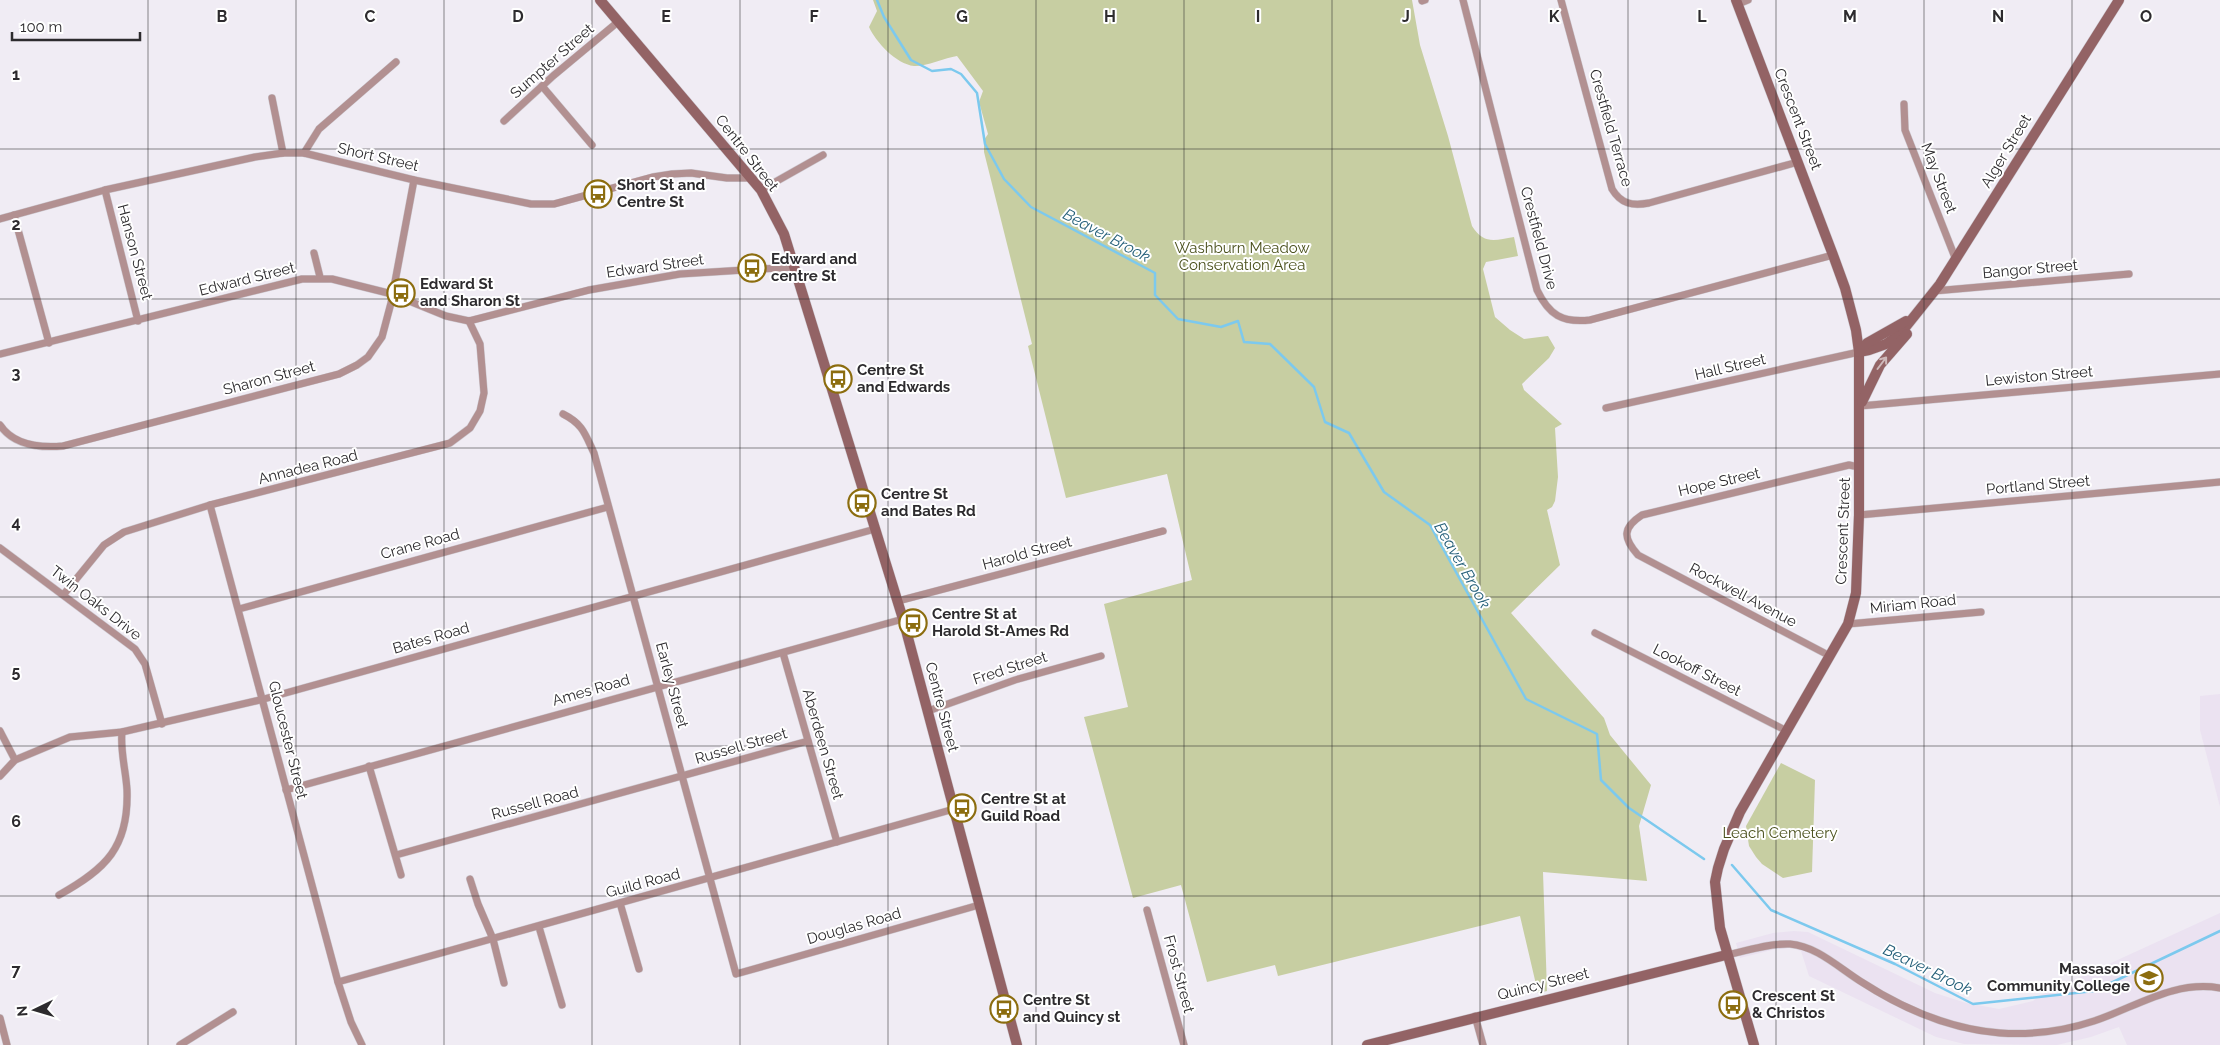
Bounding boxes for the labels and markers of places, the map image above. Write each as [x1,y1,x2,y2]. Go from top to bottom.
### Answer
place label: Short St and Centre St [617,176,706,211]
bus stop icon: Short St and Centre St [583,179,613,209]
place label: Edward and centre St [771,250,857,285]
bus stop icon: Edward and centre St [737,253,767,283]
place label: Edward St and Sharon St [420,275,520,310]
bus stop icon: Edward St and Sharon St [386,278,416,308]
place label: Centre St and Edwards [857,361,950,396]
bus stop icon: Centre St and Edwards [823,364,853,394]
place label: Centre St and Bates Rd [881,485,976,520]
bus stop icon: Centre St and Bates Rd [847,488,877,518]
place label: Centre St at Harold St-Ames Rd [932,605,1069,640]
bus stop icon: Centre St at Harold St-Ames Rd [898,608,928,638]
place label: Centre St at Guild Road [981,790,1066,825]
bus stop icon: Centre St at Guild Road [947,793,977,823]
place label: Massasoit Community College [1987,960,2130,995]
school or university icon: Massasoit Community College [2134,963,2164,993]
place label: Crescent St & Christos [1752,987,1835,1022]
bus stop icon: Crescent St & Christos [1718,990,1748,1020]
place label: Centre St and Quincy st [1023,991,1121,1026]
bus stop icon: Centre St and Quincy st [989,994,1019,1024]

